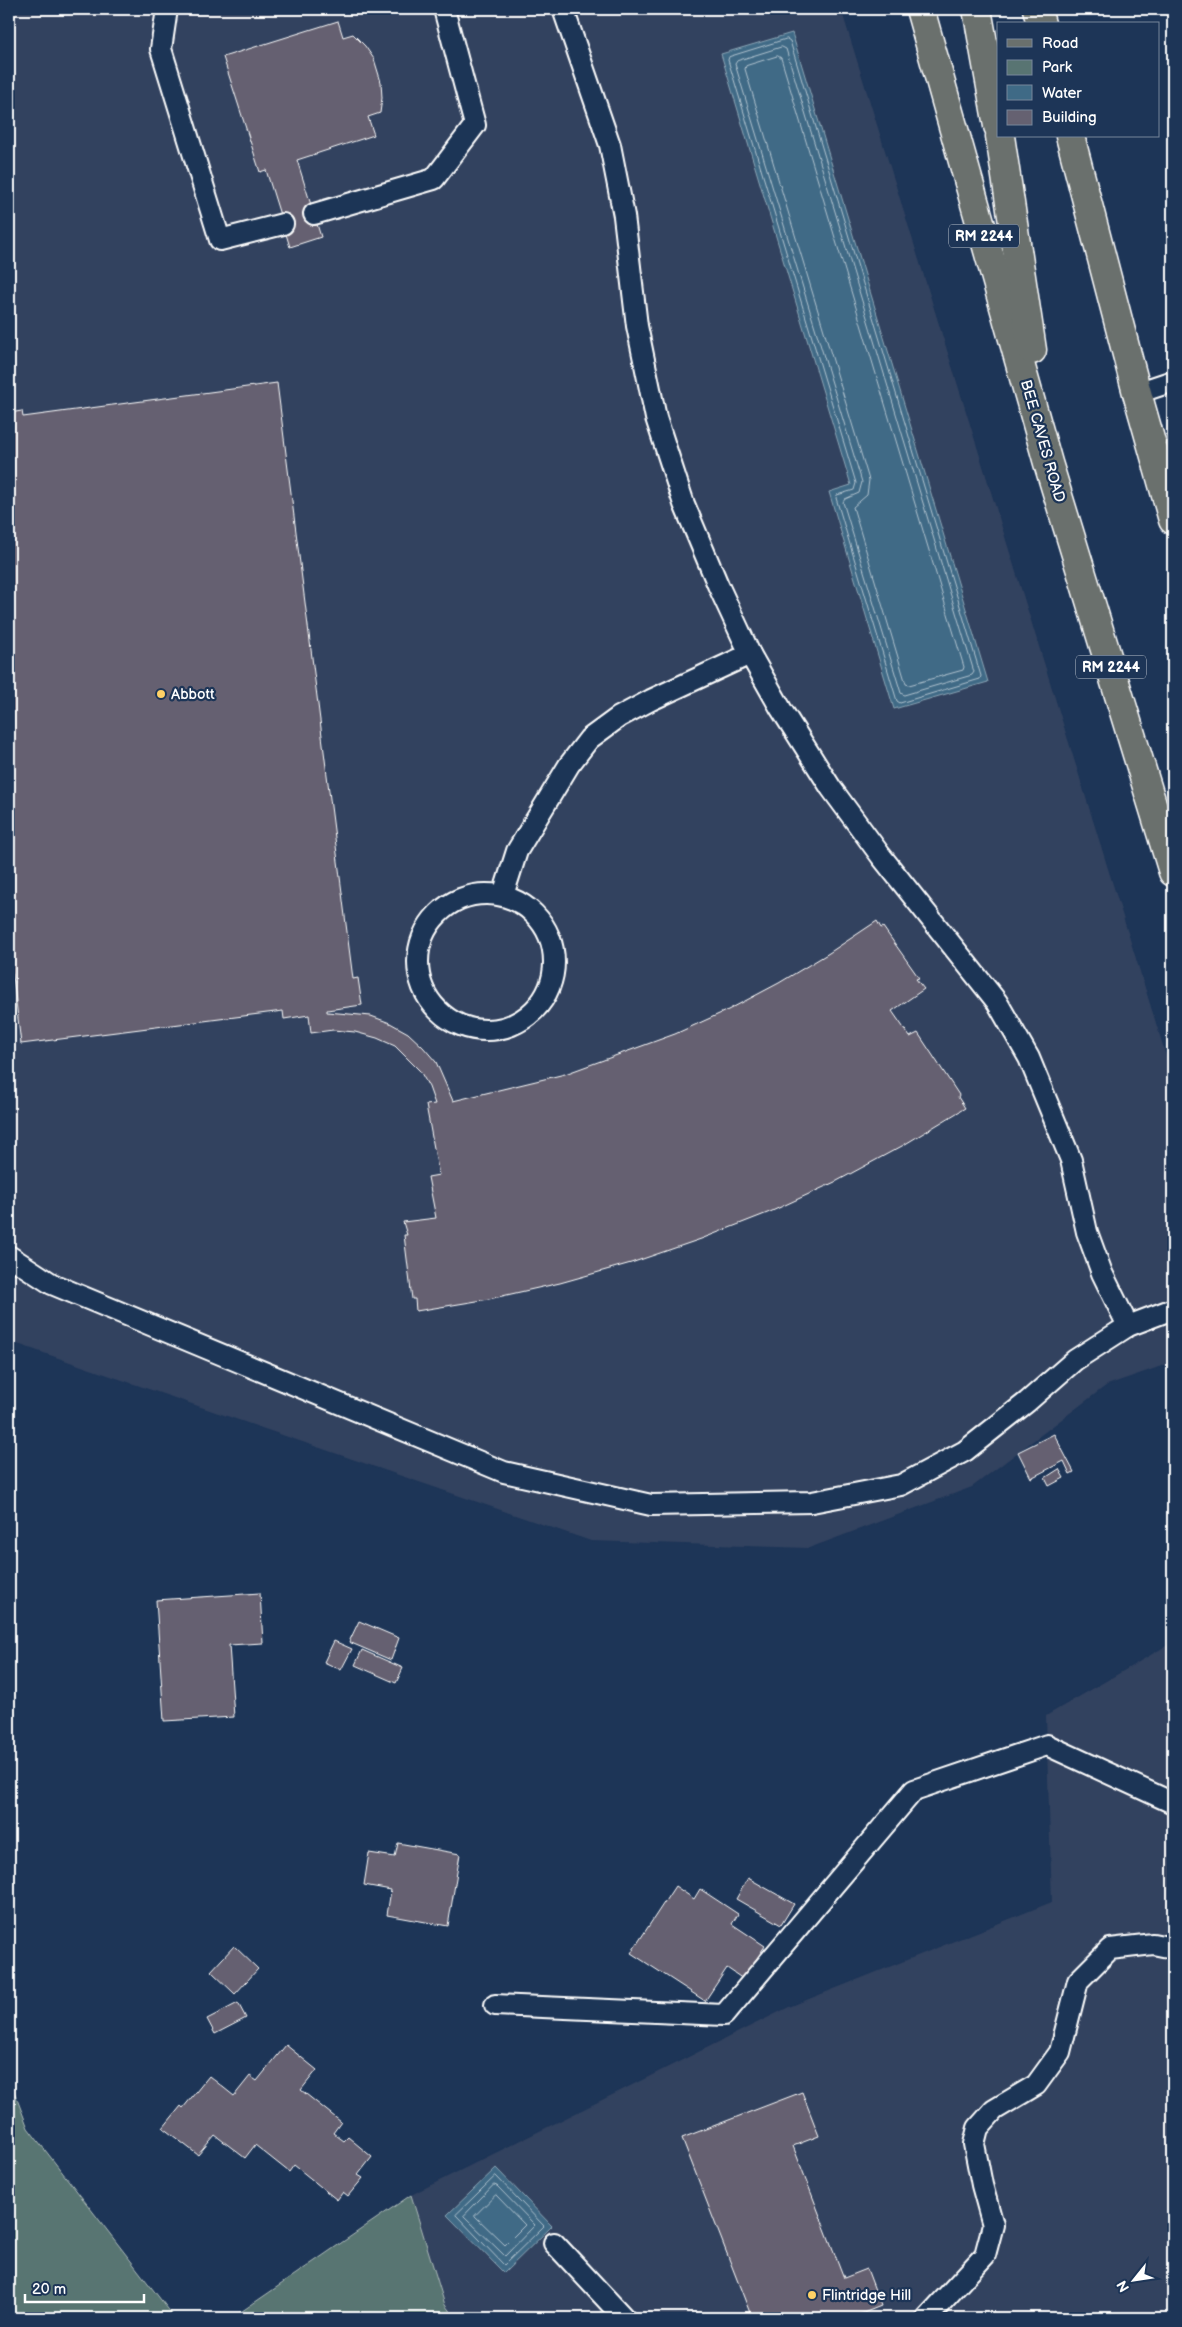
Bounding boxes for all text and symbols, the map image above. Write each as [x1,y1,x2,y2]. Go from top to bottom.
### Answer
legend [997,22,1160,138]
text: Road [1042,34,1078,53]
text: Park [1042,58,1073,77]
text: Water [1042,84,1082,103]
text: Building [1042,108,1097,127]
road number: RM 2244 [949,225,1019,248]
street label: BEE CAVES ROAD [1016,378,1069,505]
road number: RM 2244 [1076,656,1146,679]
place label: Abbott [171,685,215,704]
marker: Abbott [155,688,167,700]
north arrow [1110,2254,1160,2304]
scale bar [25,2272,144,2304]
text: N [1113,2277,1133,2295]
text: 20 m [32,2280,66,2299]
place label: Flintridge Hill [822,2286,911,2305]
marker: Flintridge Hill [806,2289,818,2301]

